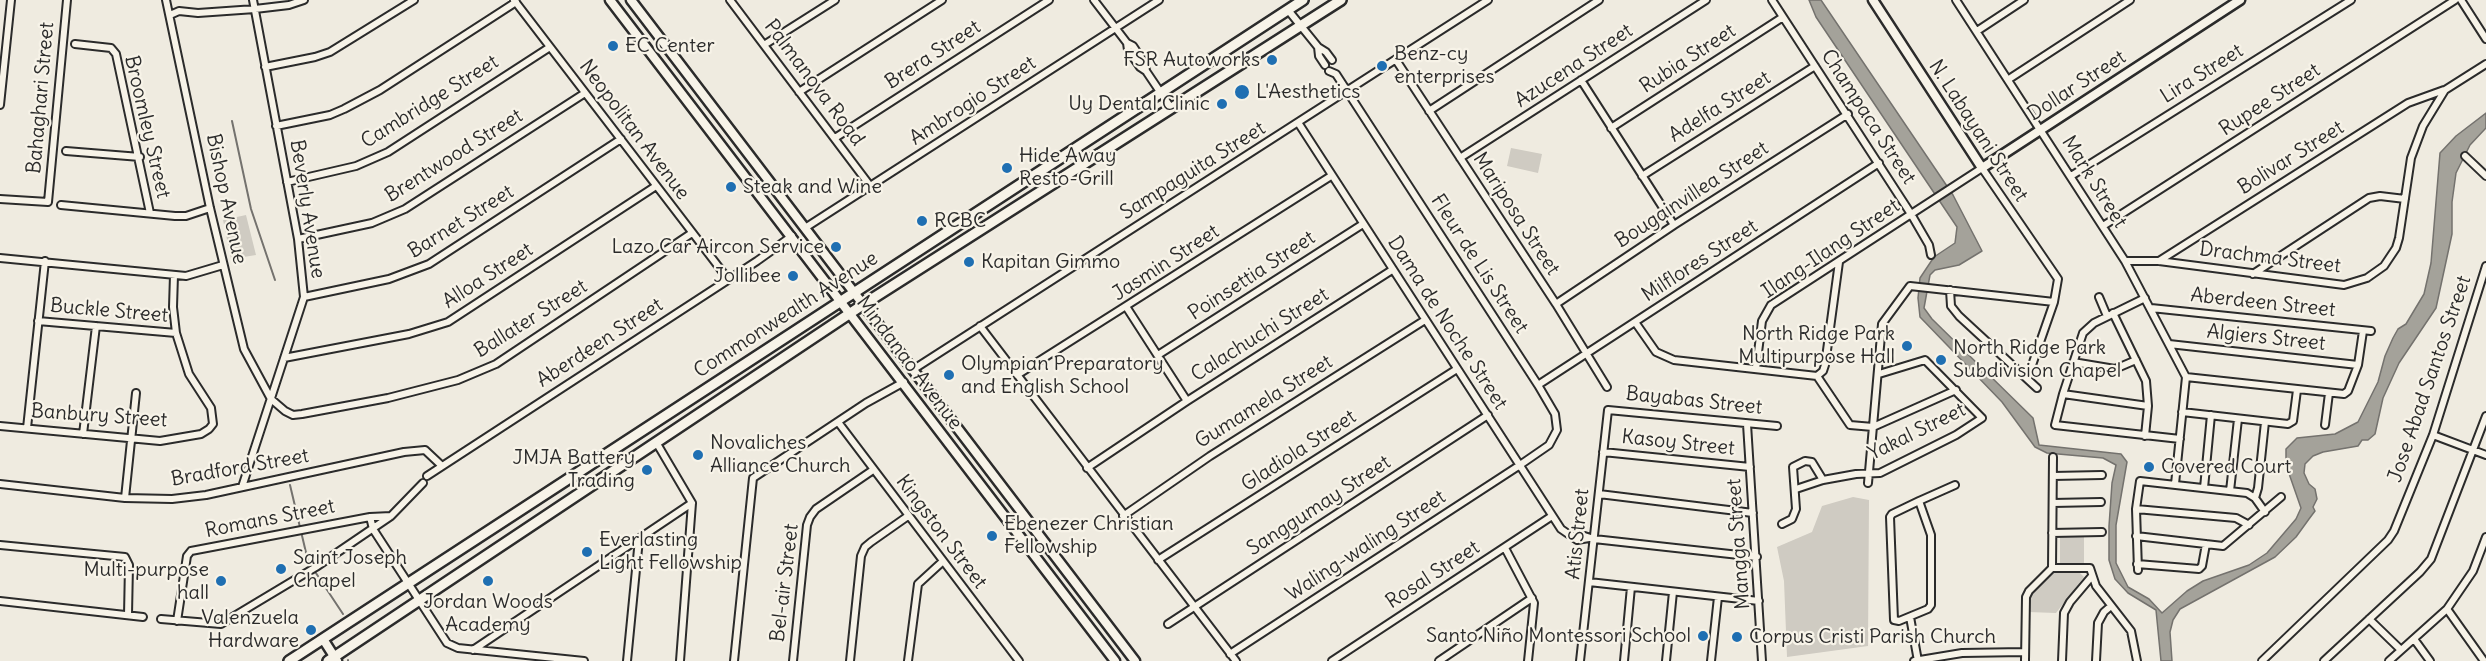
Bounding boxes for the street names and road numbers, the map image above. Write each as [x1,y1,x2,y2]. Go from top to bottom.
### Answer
street label: Palmanova Road [759,15,869,151]
street label: Brera Street [881,15,985,95]
street label: Azucena Street [1511,19,1637,113]
street label: Rubia Street [1636,19,1740,99]
street label: Bahaghari Street [22,21,60,175]
street label: Lira Street [2156,39,2248,109]
street label: Champaca Street [1815,45,1921,189]
street label: Dollar Street [2023,45,2131,127]
street label: Cambridge Street [357,50,503,154]
street label: Ambrogio Street [905,51,1041,151]
street label: Broomley Street [119,53,175,201]
street label: Neopolitan Avenue [574,55,694,205]
street label: N. Labayani Street [1923,56,2033,206]
street label: Rupee Street [2215,59,2325,141]
street label: Adelfa Street [1665,66,1775,148]
street label: Brentwood Street [381,104,527,208]
street label: Bolivar Street [2233,116,2349,200]
street label: Sampaguita Street [1116,117,1270,225]
street label: Bishop Avenue [200,132,252,266]
street label: Mark Street [2056,132,2132,232]
street label: Bougainvillea Street [1611,136,1773,254]
street label: Beverly Avenue [284,138,330,280]
street label: Mariposa Street [1467,148,1565,280]
street label: Barnet Street [404,180,518,264]
street label: Fleur de Lis Street [1425,190,1533,338]
street label: Ilang-Ilang Street [1758,194,1904,304]
street label: Milflores Street [1638,215,1762,307]
street label: Jasmin Street [1108,220,1224,306]
street label: Poinsettia Street [1184,226,1320,326]
street label: Dama de Noche Street [1382,232,1512,414]
street label: Drachma Street [2198,237,2342,279]
street label: Alloa Street [438,238,538,314]
street label: Commonwealth Avenue [690,247,882,383]
street label: Jose Abad Santos Street [2383,273,2477,485]
street label: Ballater Street [470,275,592,363]
street label: Calachuchi Street [1187,283,1333,387]
street label: Aberdeen Street [2189,283,2337,323]
street label: Mindanao Avenue [851,291,967,435]
street label: Aberdeen Street [532,293,668,393]
street label: Buckle Street [49,294,169,328]
street label: Algiers Street [2206,320,2326,356]
street label: Gumamela Street [1191,350,1337,454]
street label: Bayabas Street [1625,382,1763,420]
street label: Yakal Street [1864,398,1970,466]
street label: Banbury Street [30,399,168,433]
street label: Gladiola Street [1237,405,1361,497]
street label: Kasoy Street [1620,425,1736,461]
street label: Bradford Street [169,444,311,492]
street label: Sanggumay Street [1243,451,1395,561]
street label: Kingston Street [890,470,992,594]
street label: Mangga Street [1722,478,1756,610]
street label: Waling-waling Street [1282,485,1450,607]
street label: Atis Street [1561,487,1595,581]
street label: Romans Street [203,495,337,543]
street label: Bel-air Street [766,522,804,644]
street label: Rosal Street [1382,536,1484,614]

